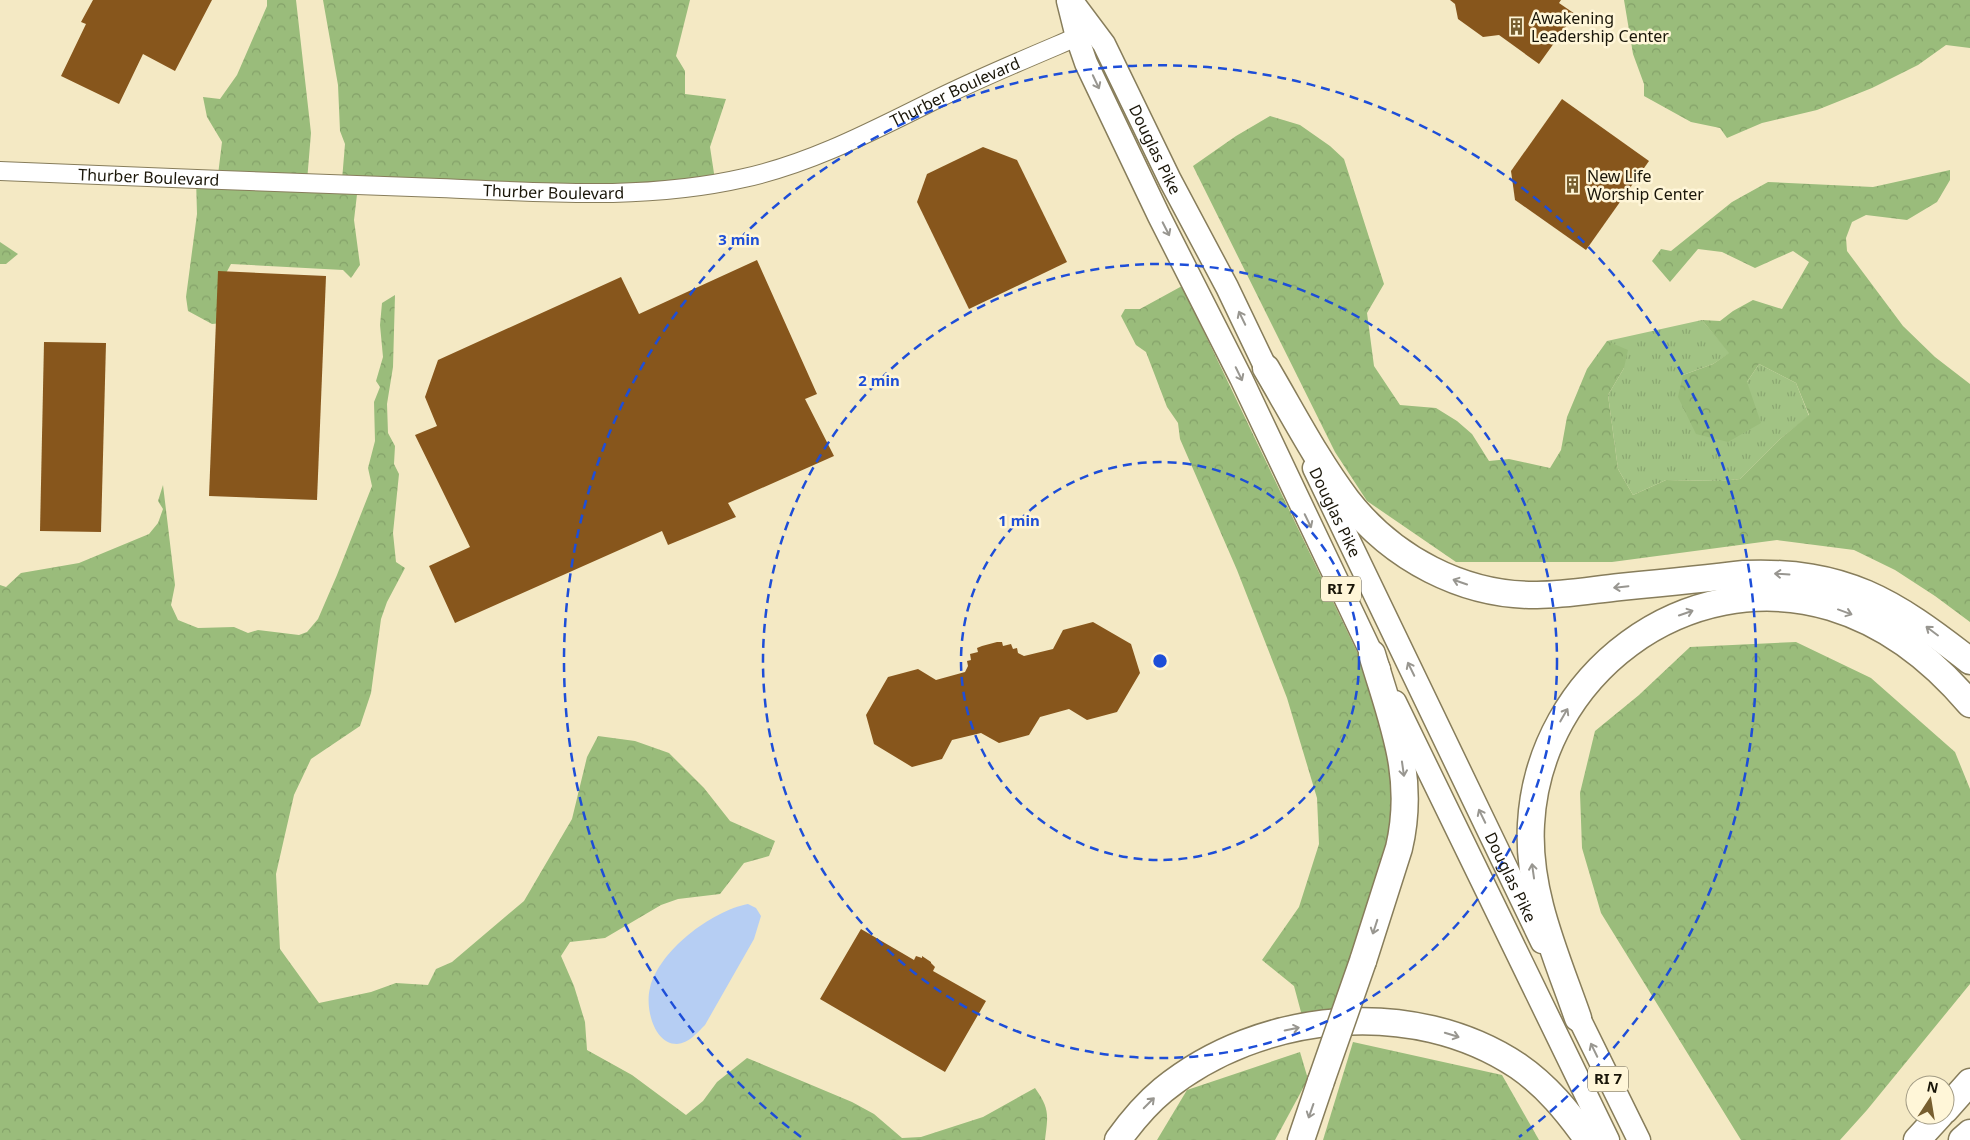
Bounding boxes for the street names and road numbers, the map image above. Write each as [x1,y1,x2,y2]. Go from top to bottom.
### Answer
street label: Thurber Boulevard [886,52,1023,132]
street label: Douglas Pike [1124,101,1187,198]
street label: Thurber Boulevard [78,163,220,191]
street label: Thurber Boulevard [483,179,624,204]
street label: Douglas Pike [1304,463,1366,561]
road number: RI 7 [1321,576,1361,602]
street label: Douglas Pike [1480,828,1542,926]
road number: RI 7 [1588,1066,1628,1092]

